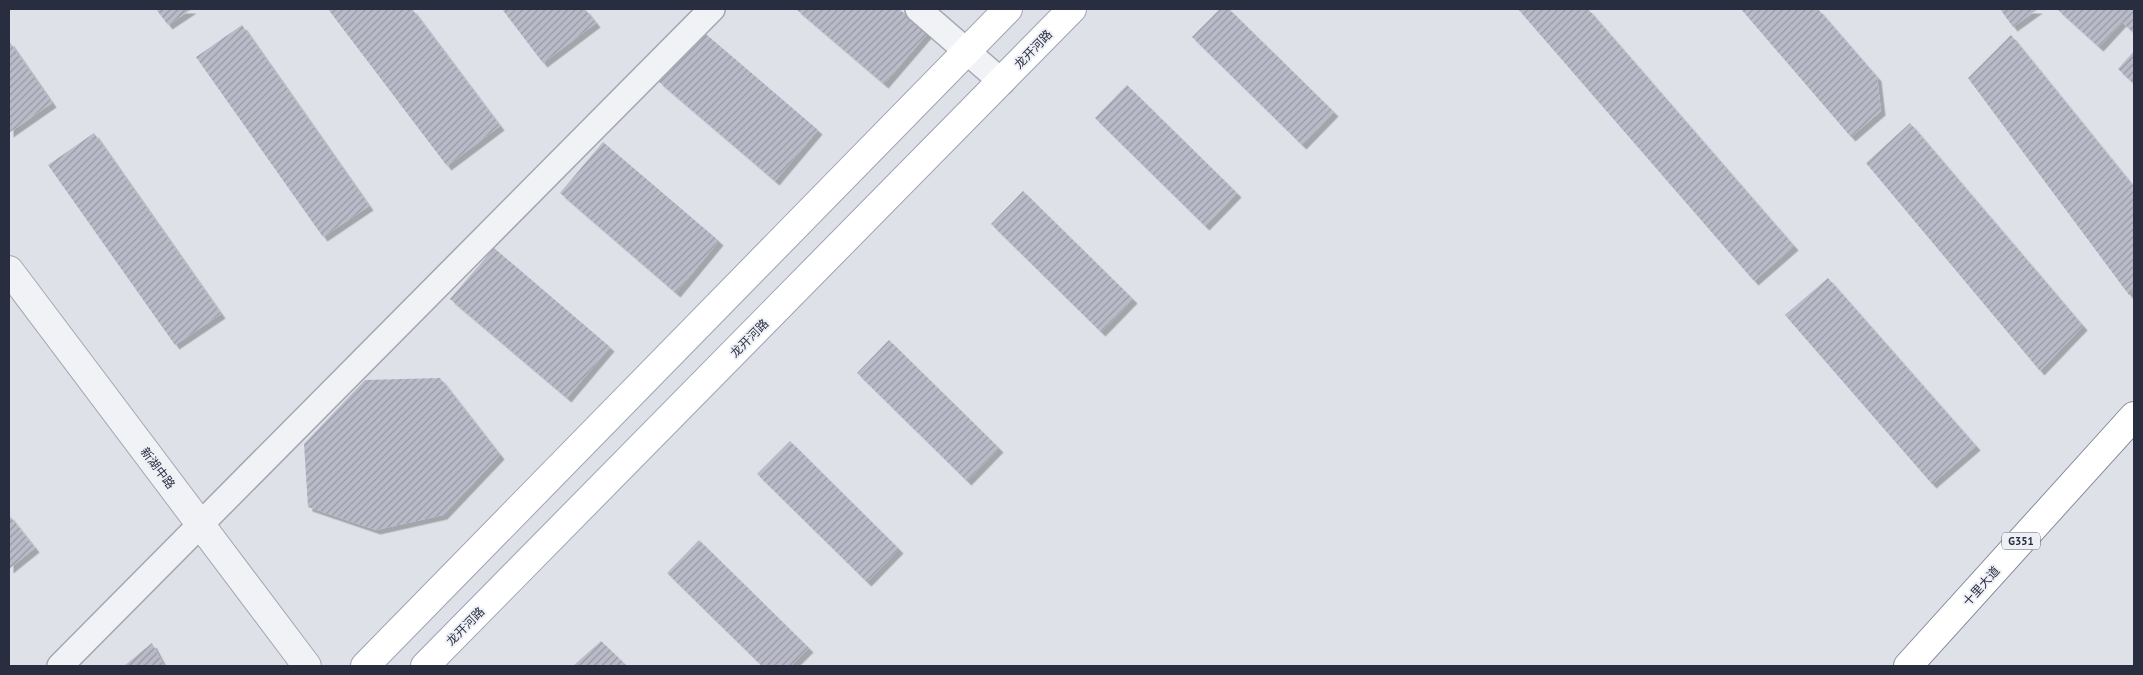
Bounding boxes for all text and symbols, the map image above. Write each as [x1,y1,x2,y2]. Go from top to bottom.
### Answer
street label: 龙开河路 [1011,27,1055,71]
street label: 龙开河路 [727,316,771,360]
street label: 新湖中路 [138,444,178,492]
road number: G351 [2002,532,2040,550]
street label: 十里大道 [1959,563,2003,609]
street label: 龙开河路 [443,604,487,648]

